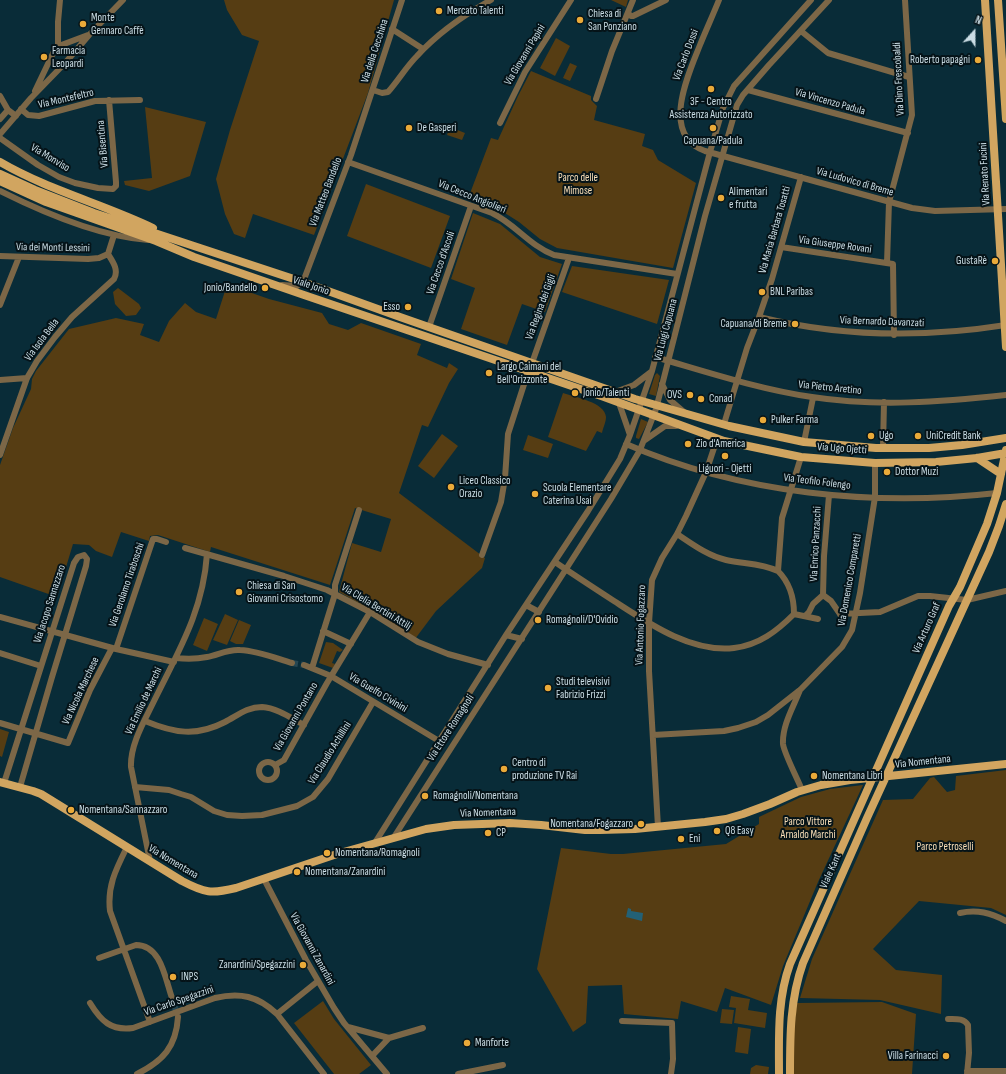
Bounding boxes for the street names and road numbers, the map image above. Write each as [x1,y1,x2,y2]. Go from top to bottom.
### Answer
street label: Via della Cecchina [358,17,392,85]
street label: Via Giovanni Papini [502,22,548,88]
street label: Via Carlo Dossi [670,28,702,82]
street label: Via Dino Frescobaldi [890,42,908,116]
street label: Via Montefeltro [37,86,95,112]
street label: Via Vincenzo Padula [793,86,867,118]
street label: Via Bisentina [94,120,112,168]
street label: Via Monviso [28,141,72,175]
street label: Via Renato Fucini [977,142,993,206]
street label: Via Matteo Bandello [307,156,345,228]
street label: Via Ludovico di Breme [815,165,895,199]
street label: Via Cecco Angiolieri [436,177,508,217]
street label: Via Maria Barbara Tosatti [756,185,794,275]
street label: Via Cecco d'Ascoli [424,230,458,296]
street label: Via Giuseppe Rovani [798,233,872,257]
street label: Via dei Monti Lessini [16,241,90,255]
street label: Via Regina dei Gigli [523,273,559,341]
street label: Viale Jonio [291,274,331,298]
street label: Via Luigi Capuana [651,298,681,362]
street label: Via Bernardo Davanzati [840,314,924,330]
street label: Via Isola Bella [22,316,62,364]
street label: Via Pietro Aretino [798,378,862,398]
street label: Via Ugo Ojetti [817,441,867,457]
street label: Via Teofilo Folengo [783,471,851,493]
street label: Via Enrico Panzacchi [807,506,825,582]
street label: Via Domenico Comparetti [835,533,865,627]
street label: Via Gerolamo Tiraboschi [106,541,148,629]
street label: Via Jacopo Sannazzaro [31,563,69,645]
street label: Via Clelia Bertini Attilj [339,581,413,633]
street label: Via Antonio Fogazzaro [633,585,649,665]
street label: Via Arturo Graf [910,600,944,656]
street label: Via Nicola Marchese [60,655,102,727]
street label: Via Emilio de Marchi [123,665,165,737]
street label: Via Guelfo Civinini [346,670,410,716]
street label: Via Giovanni Pontano [271,680,321,754]
street label: Via Ettore Romagnoli [425,692,477,764]
street label: Via Claudio Achillini [306,719,354,787]
street label: Via Nomentana [895,753,951,771]
street label: Via Nomentana [460,805,516,821]
street label: Via Nomentana [146,842,200,882]
street label: Viale Kant [817,852,845,890]
street label: Via Giovanni Zanardini [287,911,337,987]
street label: Via Carlo Spegazzini [142,983,216,1019]

